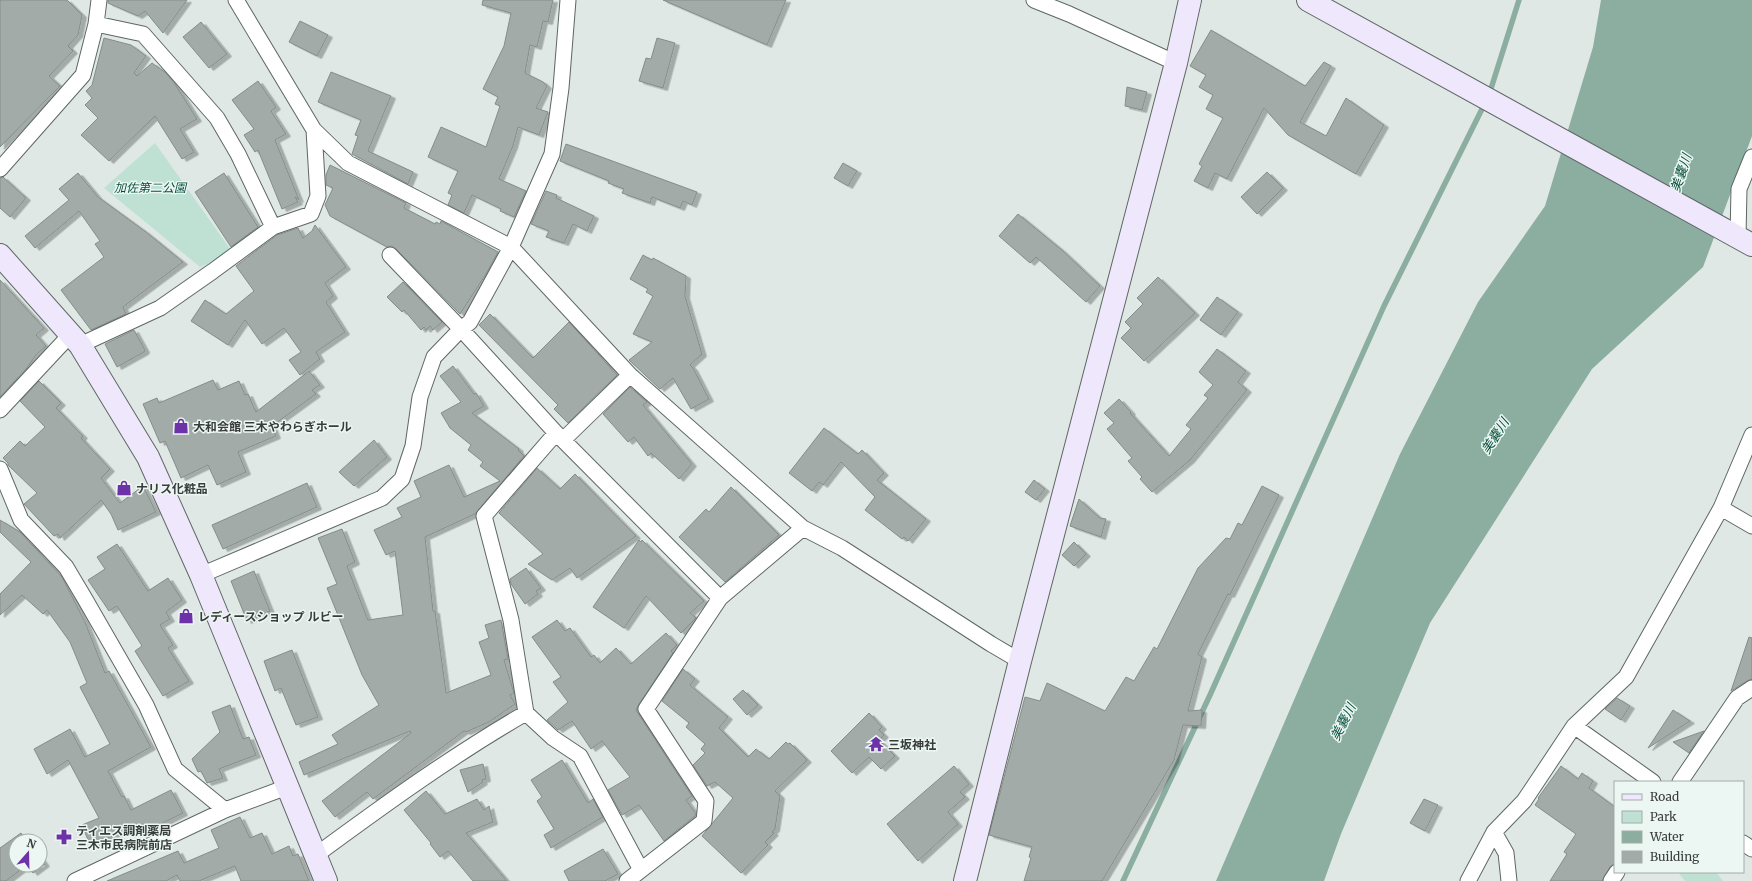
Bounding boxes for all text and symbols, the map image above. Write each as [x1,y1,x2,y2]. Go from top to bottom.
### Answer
water label: 美嚢川 [1667,150,1696,194]
park label: 加佐第二公園 [114,180,188,195]
water label: 美嚢川 [1477,413,1514,457]
shop icon: 大和会館 三木やわらぎホール [172,417,190,435]
place label: 大和会館 三木やわらぎホール [193,419,352,434]
shop icon: ナリス化粧品 [115,479,133,497]
place label: ナリス化粧品 [136,481,208,496]
shop icon: レディースショップ ルビー [177,607,195,625]
place label: レディースショップ ルビー [198,609,343,624]
water label: 美嚢川 [1327,699,1360,743]
temple icon: 三坂神社 [867,735,885,753]
place label: 三坂神社 [888,737,936,752]
legend [1614,781,1744,873]
text: Road [1650,789,1679,804]
text: Park [1650,809,1677,824]
place label: ティエス調剤薬局 三木市民病院前店 [76,823,172,852]
pharmacy icon: ティエス調剤薬局 三木市民病院前店 [55,828,73,846]
text: Water [1649,829,1685,844]
north arrow [8,833,48,873]
text: N [25,836,38,852]
text: Building [1650,849,1700,864]

